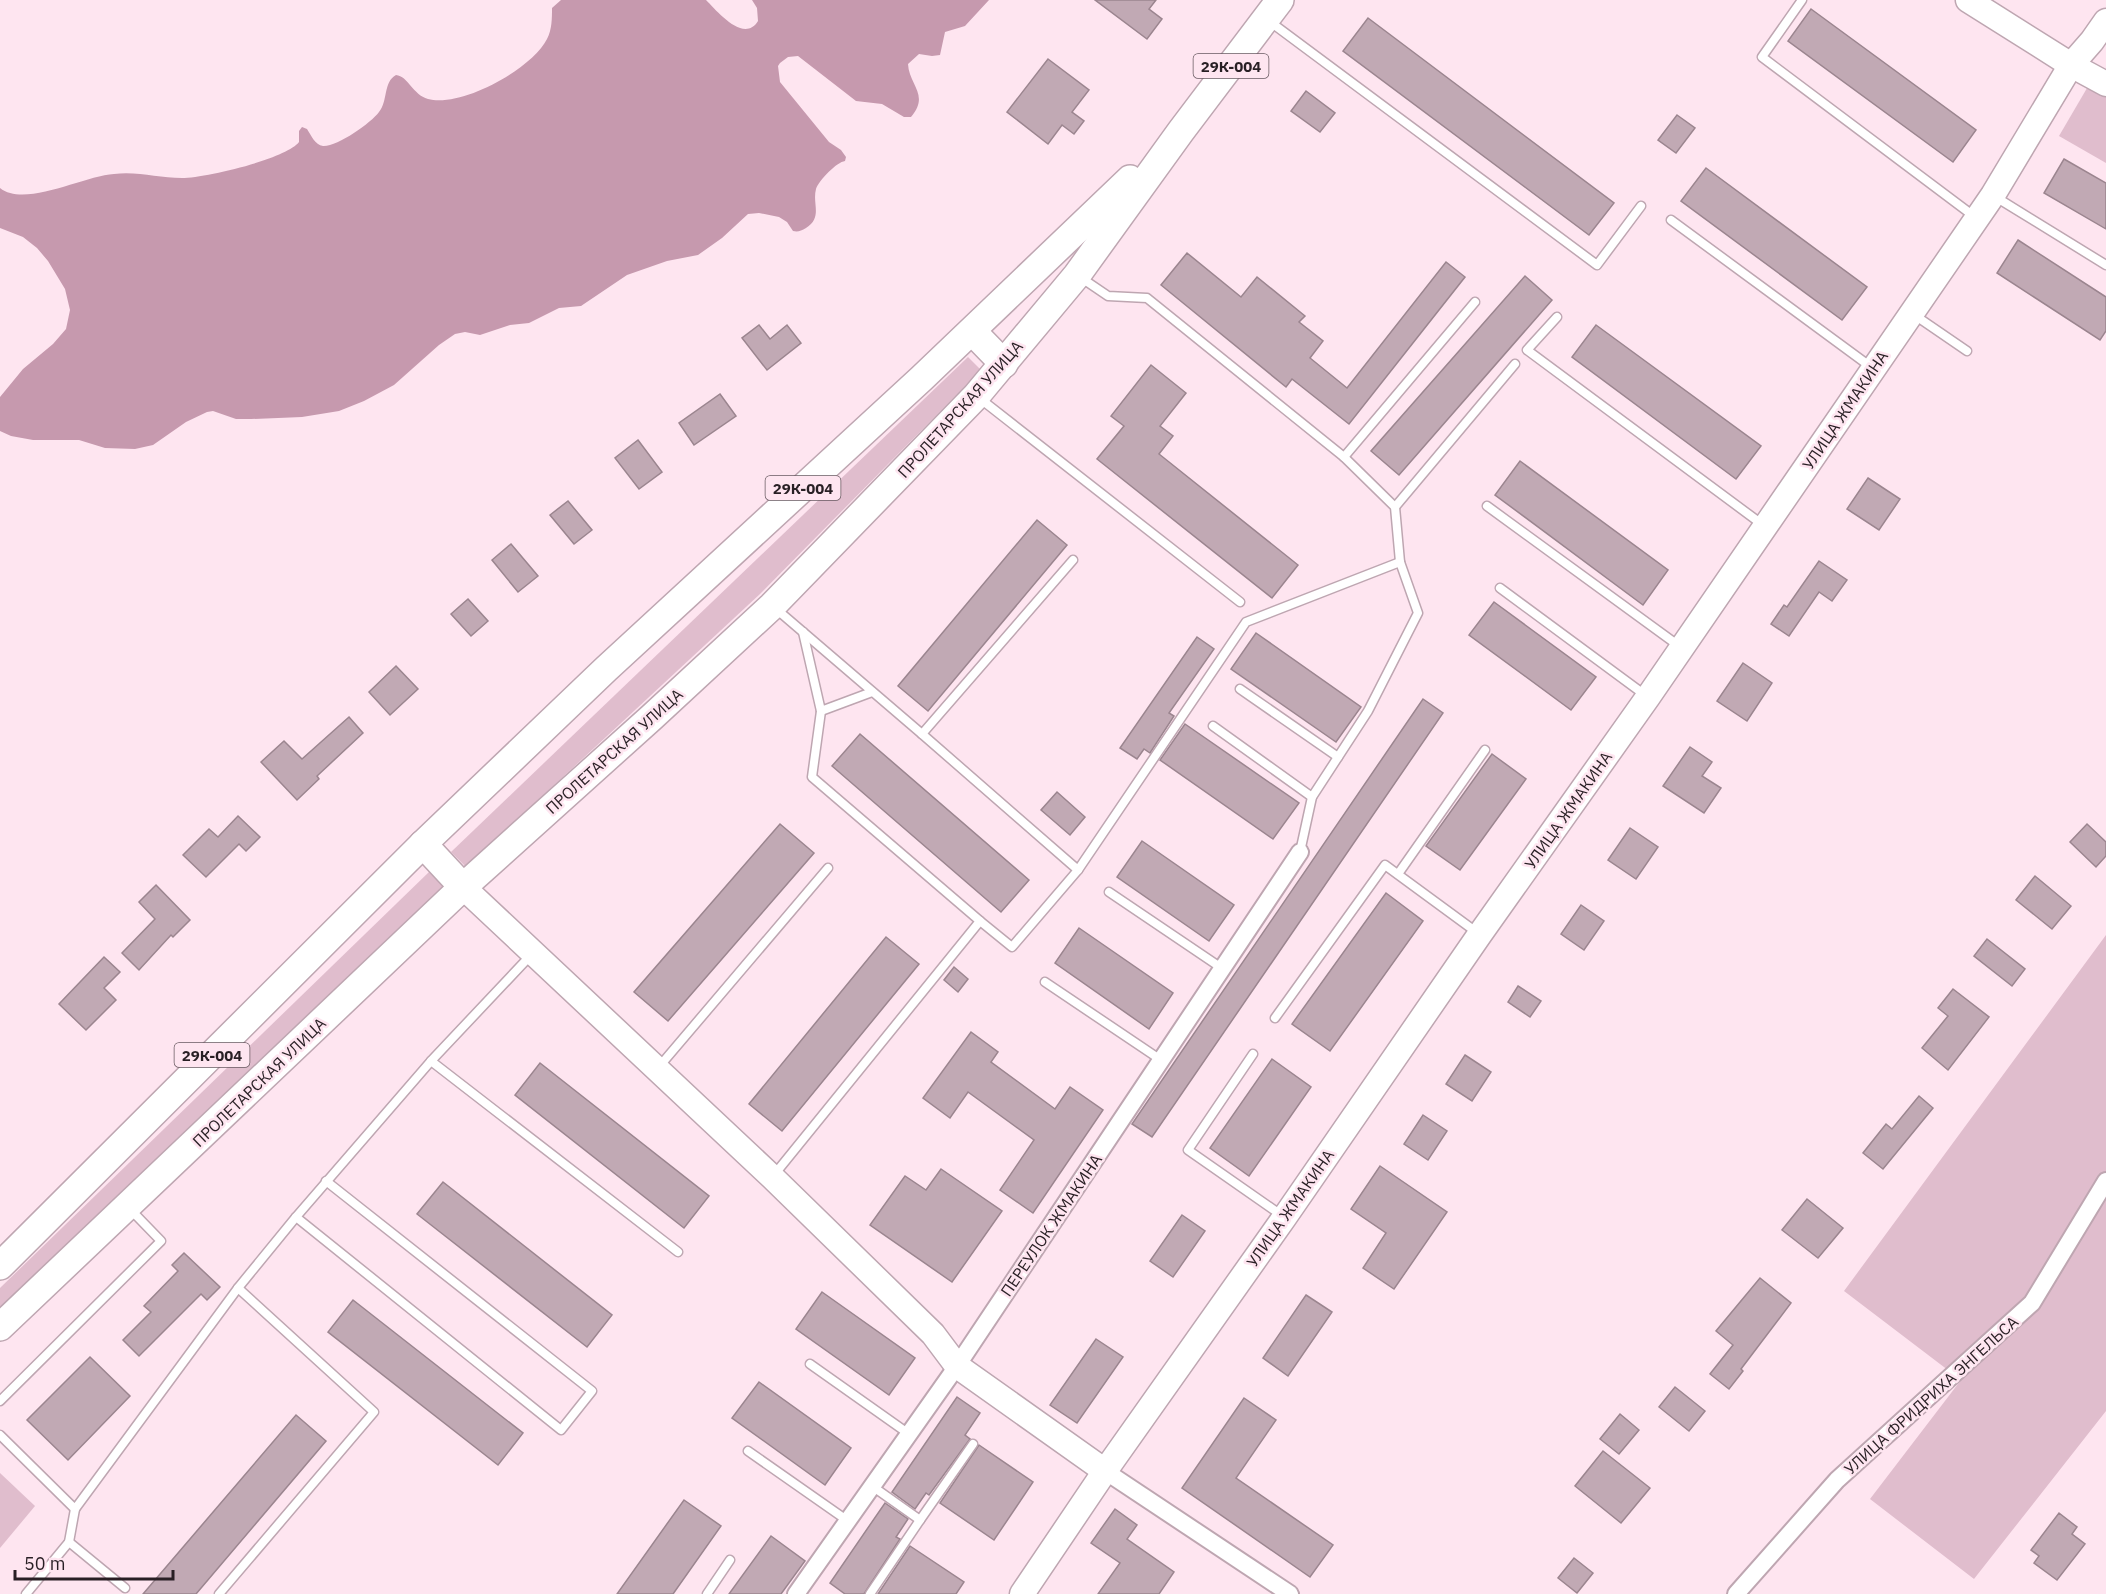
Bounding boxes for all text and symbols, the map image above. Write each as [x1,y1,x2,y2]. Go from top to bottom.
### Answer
road number: 29К-004 [1194,54,1268,78]
street label: ПРОЛЕТАРСКАЯ УЛИЦА [893,336,1027,482]
street label: УЛИЦА ЖМАКИНА [1798,347,1892,473]
road number: 29К-004 [766,476,840,500]
street label: ПРОЛЕТАРСКАЯ УЛИЦА [541,684,687,818]
street label: УЛИЦА ЖМАКИНА [1520,747,1616,873]
street label: ПРОЛЕТАРСКАЯ УЛИЦА [188,1013,330,1151]
road number: 29К-004 [174,1043,250,1067]
street label: УЛИЦА ЖМАКИНА [1242,1145,1338,1271]
street label: ПЕРЕУЛОК ЖМАКИНА [996,1150,1106,1300]
street label: УЛИЦА ФРИДРИХА ЭНГЕЛЬСА [1840,1311,2022,1479]
scale bar [15,1543,172,1581]
text: 50 m [24,1552,66,1575]

